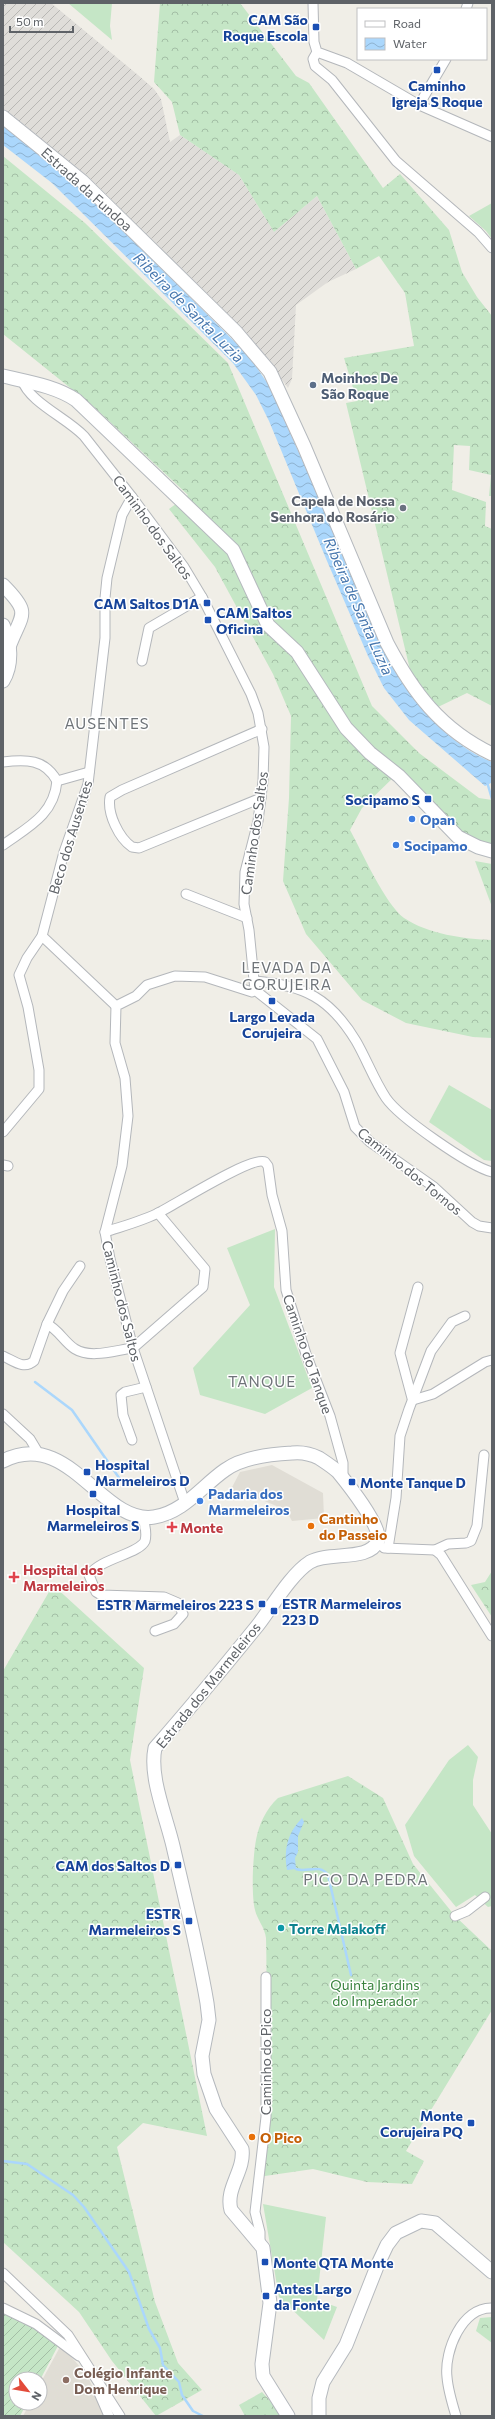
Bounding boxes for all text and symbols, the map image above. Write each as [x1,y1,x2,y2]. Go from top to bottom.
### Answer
scale bar [10,8,73,34]
legend [357,8,487,60]
place label: CAM São Roque Escola [223,11,308,44]
text: 50 m [16,14,44,28]
text: Road [393,16,421,30]
marker: CAM São Roque Escola [311,22,321,32]
text: Water [393,36,427,50]
marker: Caminho Igreja S Roque [432,65,442,75]
place label: Caminho Igreja S Roque [391,77,483,110]
street label: Estrada da Fundoa [38,144,136,234]
water label: Ribeira de Santa Luzia [130,248,248,366]
place label: Moinhos De São Roque [321,369,398,402]
marker: Moinhos De São Roque [308,380,318,390]
street label: Caminho dos Saltos [110,472,196,582]
place label: Capela de Nossa Senhora do Rosário [270,492,395,525]
marker: Capela de Nossa Senhora do Rosário [398,503,408,513]
water label: Ribeira de Santa Luzia [321,534,398,678]
place label: CAM Saltos D1A [94,595,199,612]
marker: CAM Saltos D1A [202,598,212,608]
place label: CAM Saltos Oficina [216,604,292,637]
marker: CAM Saltos Oficina [203,615,213,625]
district label: AUSENTES [64,714,150,732]
street label: Caminho dos Saltos [237,770,271,896]
street label: Beco dos Ausentes [45,778,95,896]
place label: Socipamo S [345,791,420,808]
marker: Socipamo S [423,794,433,804]
place label: Opan [420,811,455,828]
marker: Opan [407,814,417,824]
place label: Socipamo [404,837,468,854]
marker: Socipamo [391,840,401,850]
district label: LEVADA DA CORUJEIRA [242,958,332,993]
marker: Largo Levada Corujeira [267,996,277,1006]
place label: Largo Levada Corujeira [229,1008,315,1041]
street label: Caminho dos Tornos [354,1124,466,1218]
street label: Caminho dos Saltos [99,1239,145,1363]
street label: Caminho do Tanque [280,1292,336,1416]
district label: TANQUE [228,1372,296,1390]
place label: Hospital Marmeleiros D [95,1456,189,1489]
marker: Hospital Marmeleiros D [82,1467,92,1477]
place label: Monte Tanque D [360,1474,466,1491]
marker: Monte Tanque D [347,1477,357,1487]
place label: Padaria dos Marmeleiros [208,1485,290,1518]
marker: Hospital Marmeleiros S [88,1489,98,1499]
marker: Padaria dos Marmeleiros [195,1496,205,1506]
place label: Hospital Marmeleiros S [47,1501,139,1534]
place label: Cantinho do Passeio [319,1510,387,1543]
place label: Monte [180,1519,223,1536]
marker: Cantinho do Passeio [306,1521,316,1531]
marker: Monte [167,1522,177,1532]
place label: Hospital dos Marmeleiros [23,1561,105,1594]
marker: Hospital dos Marmeleiros [8,1571,20,1583]
place label: ESTR Marmeleiros 223 D [282,1595,402,1628]
place label: ESTR Marmeleiros 223 S [97,1596,254,1613]
marker: ESTR Marmeleiros 223 S [257,1599,267,1609]
marker: ESTR Marmeleiros 223 D [269,1606,279,1616]
street label: Estrada dos Marmeleiros [152,1619,264,1751]
place label: CAM dos Saltos D [55,1857,170,1874]
marker: CAM dos Saltos D [173,1860,183,1870]
district label: PICO DA PEDRA [303,1870,429,1888]
place label: ESTR Marmeleiros S [88,1905,181,1938]
marker: ESTR Marmeleiros S [184,1916,194,1926]
place label: Torre Malakoff [289,1920,387,1937]
marker: Torre Malakoff [276,1923,286,1933]
park label: Quinta Jardins do Imperador [330,1976,420,2009]
street label: Caminho do Pico [257,2009,274,2115]
place label: Monte Corujeira PQ [380,2107,463,2140]
marker: Monte Corujeira PQ [466,2118,476,2128]
place label: O Pico [260,2129,302,2146]
marker: O Pico [247,2132,257,2142]
place label: Monte QTA Monte [273,2254,394,2271]
marker: Monte QTA Monte [260,2257,270,2267]
place label: Antes Largo da Fonte [274,2280,352,2313]
marker: Antes Largo da Fonte [261,2291,271,2301]
place label: Colégio Infante Dom Henrique [74,2364,173,2397]
north arrow [8,2371,48,2411]
marker: Colégio Infante Dom Henrique [61,2375,71,2385]
text: N [29,2390,45,2403]

